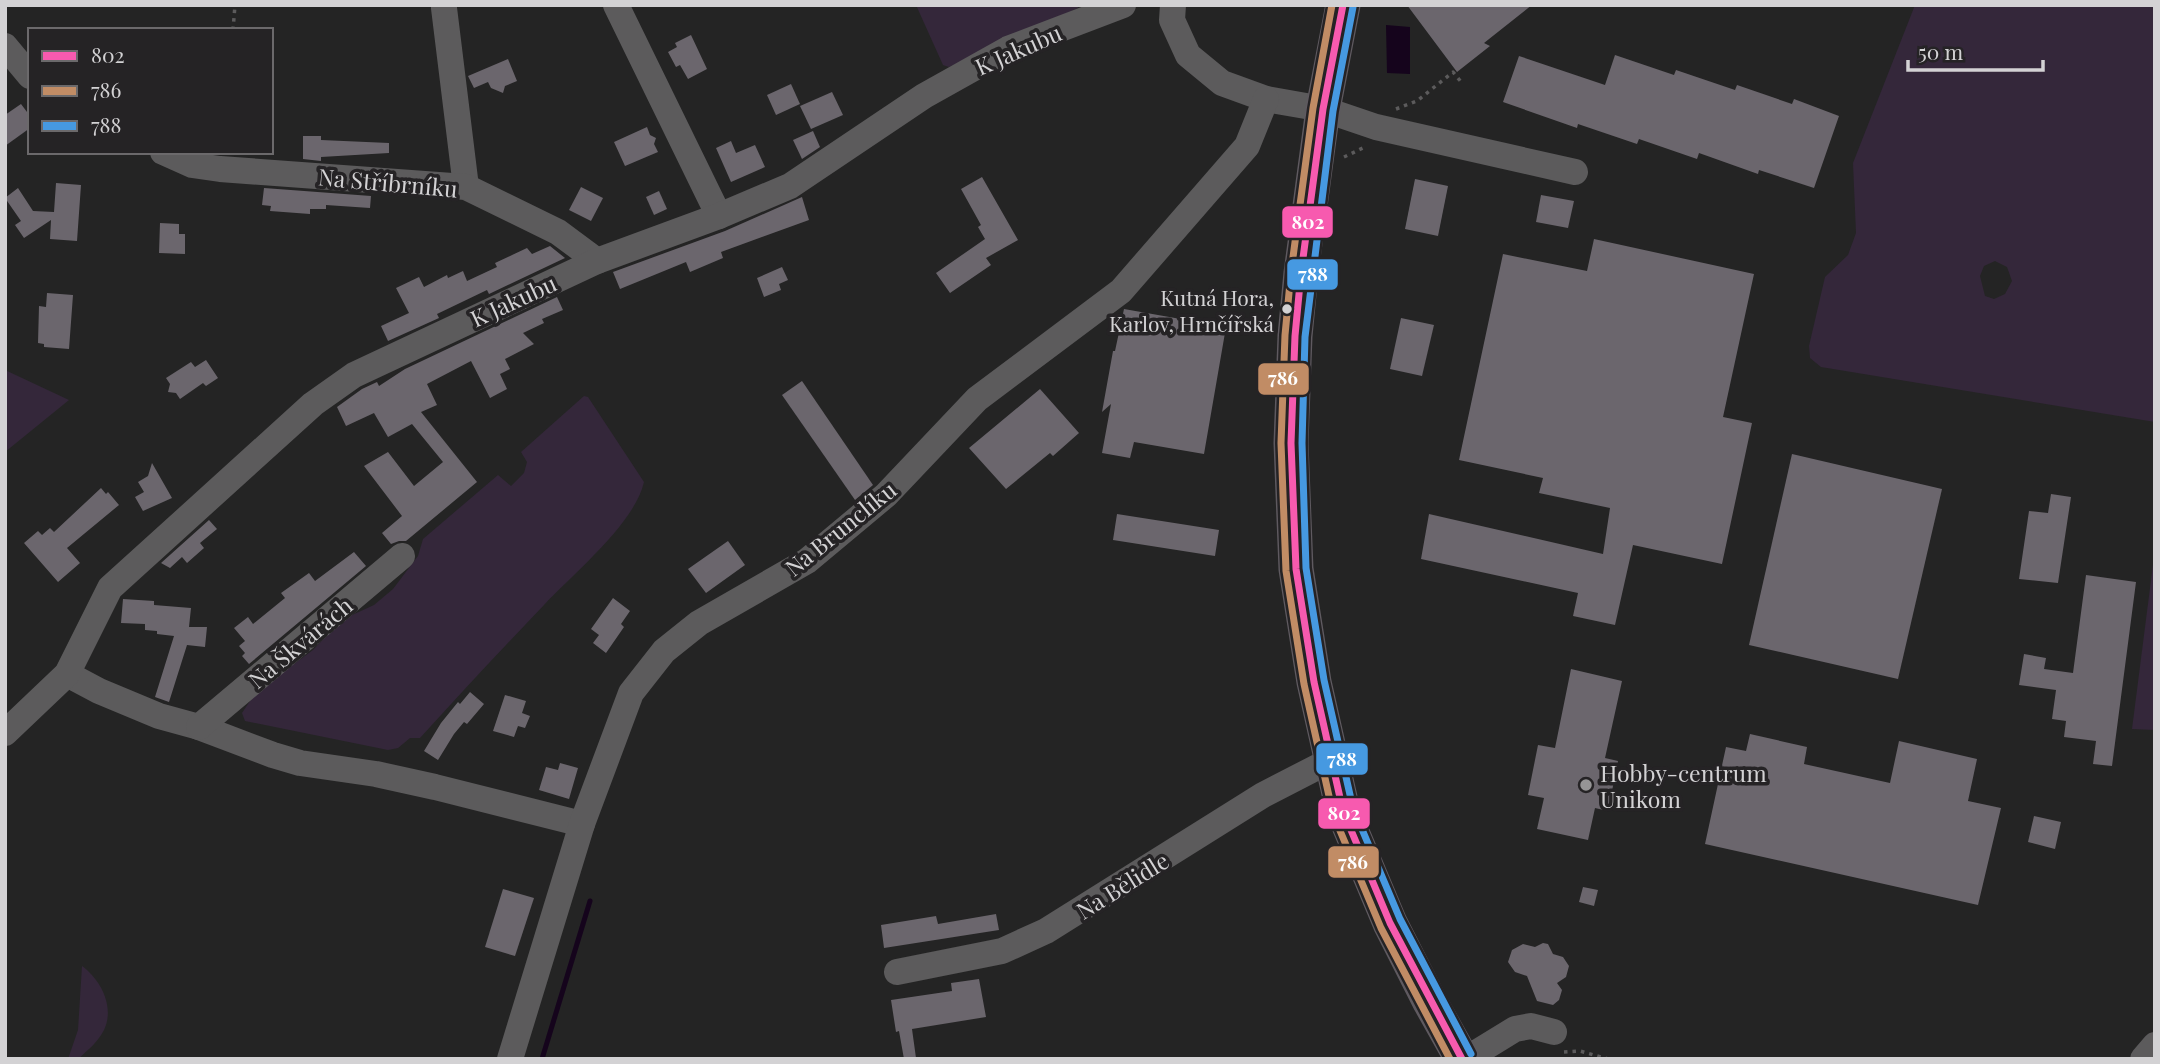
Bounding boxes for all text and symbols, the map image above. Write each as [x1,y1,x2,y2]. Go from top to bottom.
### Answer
street label: K Jakubu [970,16,1066,82]
legend [28,28,273,154]
scale bar [1908,28,2043,72]
text: 50 m [1918,37,1964,65]
text: 802 [91,40,125,68]
text: 786 [91,75,121,103]
text: 788 [91,110,121,138]
street label: Na Stříbrníku [317,160,459,204]
line badge: 802 [1281,205,1334,239]
text: 802 [1292,208,1324,234]
line badge: 788 [1286,258,1339,291]
text: 788 [1298,260,1328,286]
street label: K Jakubu [465,267,561,333]
place label: Kutná Hora, Karlov, Hrnčířská [1109,283,1275,337]
marker: Kutná Hora, Karlov, Hrnčířská [1280,302,1294,316]
line badge: 786 [1257,362,1310,396]
text: 786 [1268,364,1298,390]
street label: Na Brunclíku [778,474,902,582]
street label: Na Škvárách [242,589,359,695]
line badge: 788 [1315,742,1369,776]
text: 788 [1327,745,1357,771]
place label: Hobby-centrum Unikom [1600,757,1767,814]
marker: Hobby-centrum Unikom [1578,777,1594,793]
line badge: 802 [1317,797,1371,830]
text: 802 [1328,799,1360,825]
street label: Na Bělidle [1070,844,1174,926]
line badge: 786 [1327,845,1380,879]
text: 786 [1338,848,1368,874]

